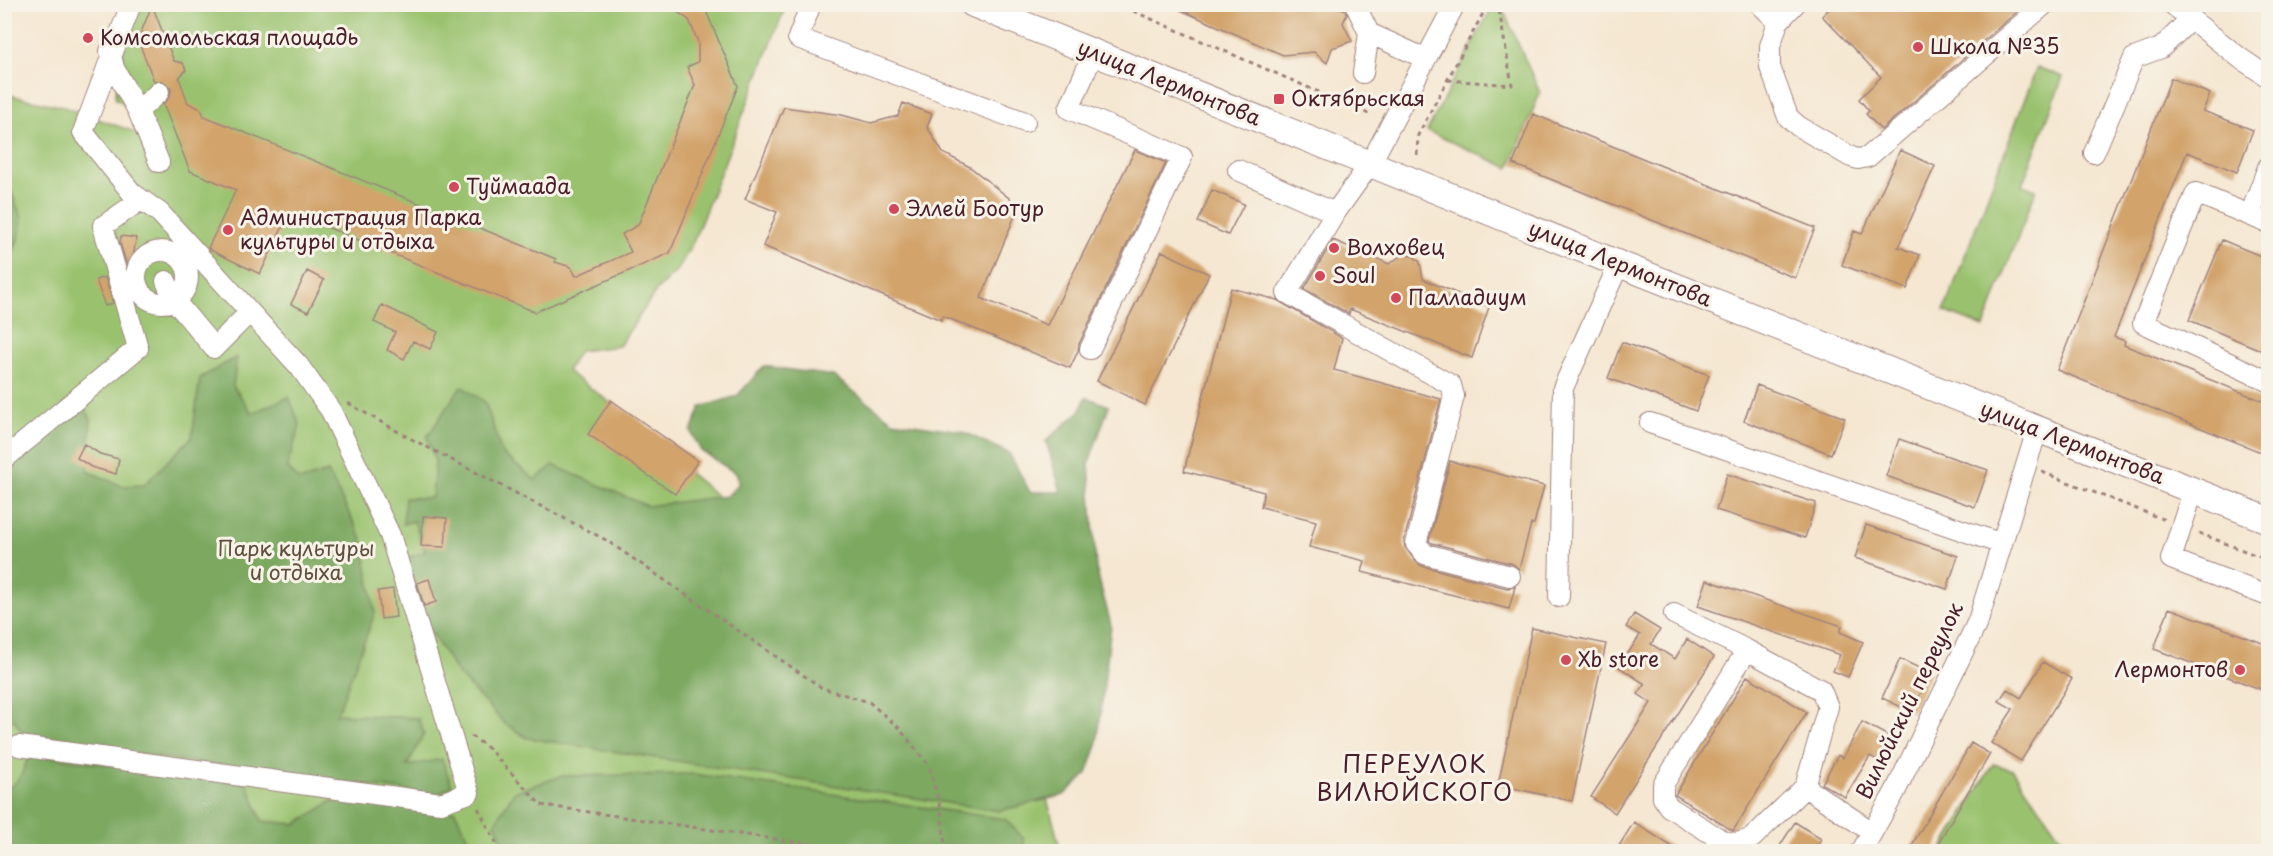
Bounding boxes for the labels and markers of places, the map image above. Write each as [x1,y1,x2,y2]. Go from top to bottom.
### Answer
place label: Комсомольская площадь [100,20,358,52]
place label: Школа №35 [1930,29,2059,61]
marker: Комсомольская площадь [81,31,95,45]
marker: Школа №35 [1911,40,1925,54]
place label: Октябрьская [1291,81,1425,113]
marker: Октябрьская [1272,92,1286,106]
place label: Туймаада [466,169,571,201]
marker: Туймаада [447,180,461,194]
place label: Эллей Боотур [906,191,1044,223]
place label: Администрация Парка культуры и отдыха [240,200,481,256]
marker: Эллей Боотур [887,202,901,216]
marker: Администрация Парка культуры и отдыха [221,223,235,237]
place label: Волховец [1346,230,1445,262]
marker: Волховец [1327,241,1341,255]
place label: Soul [1332,258,1375,290]
marker: Soul [1313,269,1327,283]
place label: Палладиум [1408,280,1527,312]
marker: Палладиум [1389,291,1403,305]
place label: Xb store [1578,642,1659,674]
place label: Лермонтов [2115,652,2228,684]
marker: Xb store [1559,653,1573,667]
marker: Лермонтов [2233,663,2247,677]

